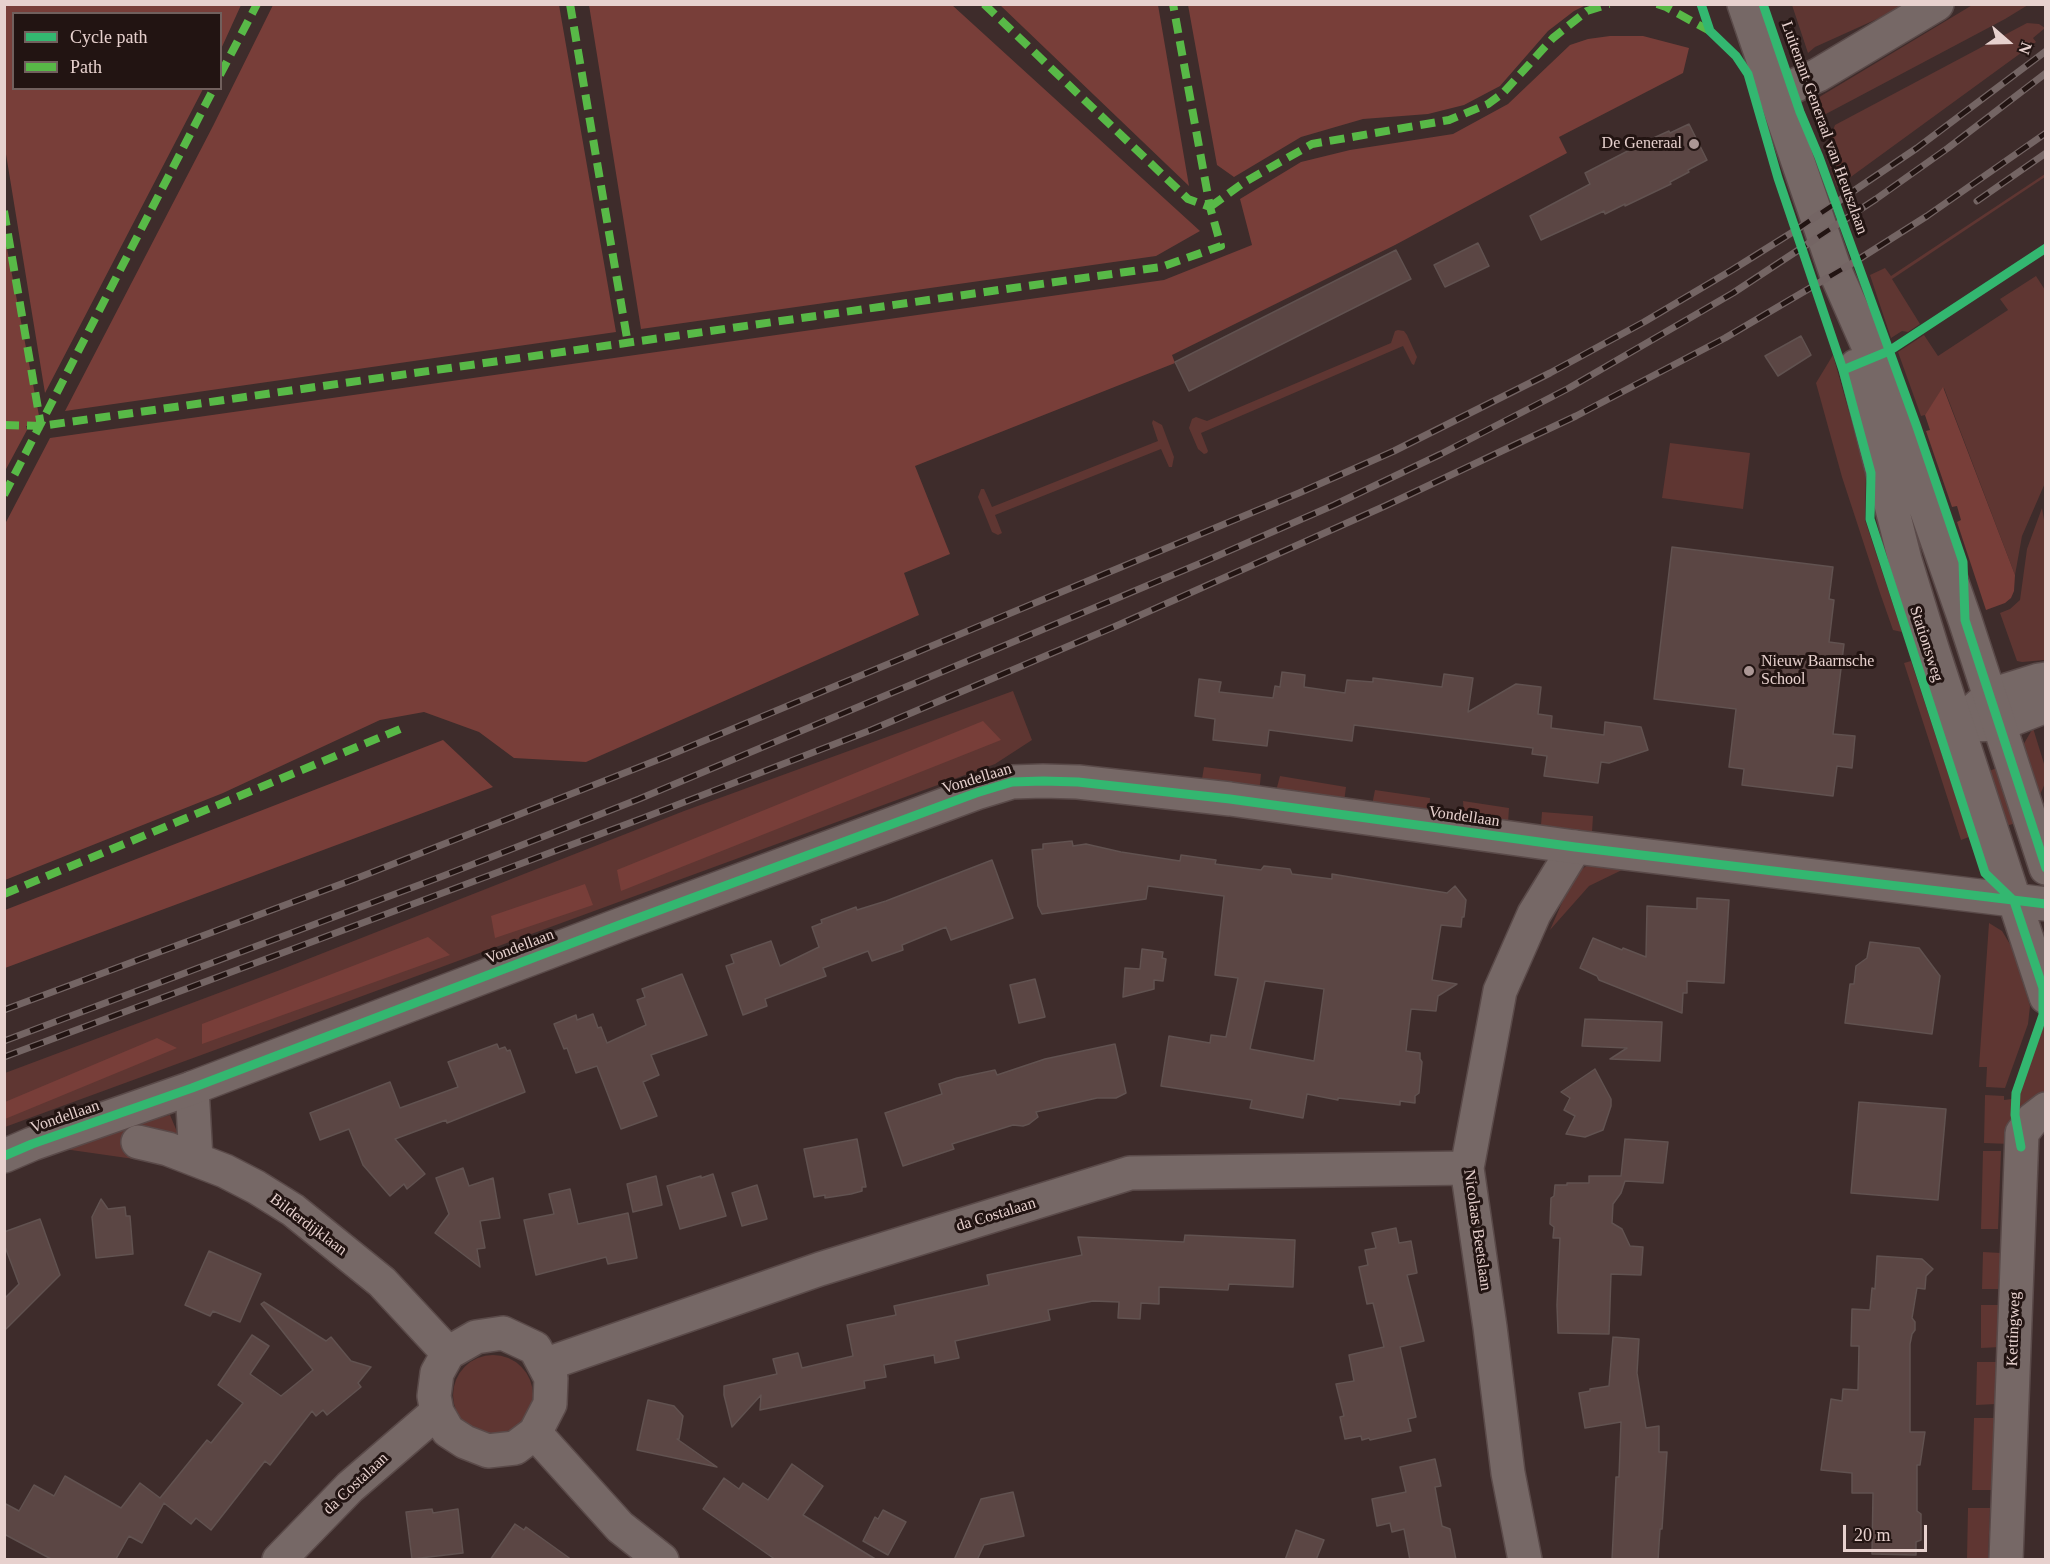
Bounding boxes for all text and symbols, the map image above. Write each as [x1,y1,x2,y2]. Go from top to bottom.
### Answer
legend [12,12,222,90]
north arrow [1978,12,2038,72]
street label: Luitenant Generaal van Heutszlaan [1776,19,1872,237]
text: Cycle path [70,27,147,47]
text: N [2015,40,2035,57]
text: Path [70,57,102,77]
place label: De Generaal [1602,134,1682,154]
marker: De Generaal [1687,137,1701,151]
street label: Stationsweg [1905,604,1947,684]
place label: Nieuw Baarnsche School [1761,652,1874,690]
marker: Nieuw Baarnsche School [1742,664,1756,678]
street label: Vondellaan [940,759,1014,799]
street label: Vondellaan [1427,803,1501,831]
street label: Vondellaan [483,925,557,969]
street label: Vondellaan [28,1096,102,1138]
street label: Nicolaas Beetslaan [1459,1168,1495,1292]
street label: Bilderdijklaan [266,1190,350,1260]
street label: da Costalaan [954,1194,1038,1236]
street label: Kettingweg [2003,1291,2025,1367]
street label: da Costalaan [319,1449,393,1519]
scale bar [1846,1513,1930,1551]
text: 20 m [1854,1525,1891,1545]

